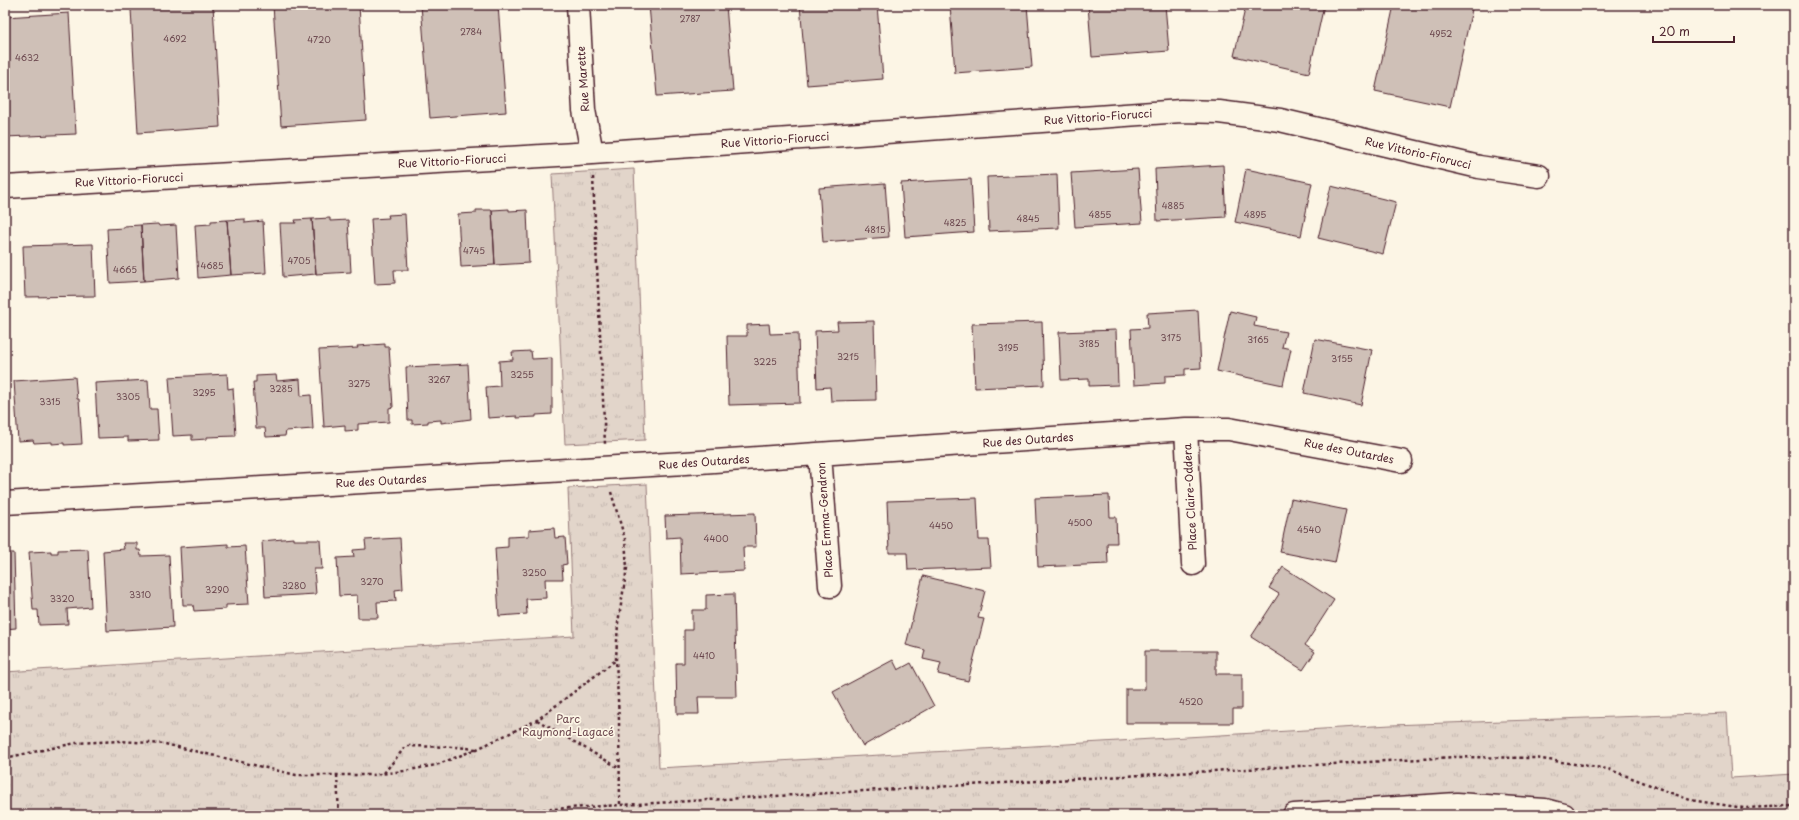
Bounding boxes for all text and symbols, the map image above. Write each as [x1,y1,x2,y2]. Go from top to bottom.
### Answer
house number: 2787 [680,11,700,25]
scale bar [1653,18,1734,44]
text: 20 m [1659,22,1690,40]
house number: 2784 [460,24,482,38]
house number: 4952 [1430,26,1452,40]
house number: 4692 [163,31,187,45]
house number: 4720 [307,32,331,46]
street label: Rue Marette [572,45,593,112]
house number: 4632 [15,50,39,64]
street label: Rue Vittorio-Fiorucci [1043,104,1153,129]
street label: Rue Vittorio-Fiorucci [720,127,830,152]
street label: Rue Vittorio-Fiorucci [1363,132,1473,173]
street label: Rue Vittorio-Fiorucci [397,149,507,172]
street label: Rue Vittorio-Fiorucci [74,168,184,191]
house number: 4885 [1162,198,1184,212]
house number: 4855 [1089,207,1111,221]
house number: 4895 [1244,207,1266,221]
house number: 4845 [1016,211,1040,225]
house number: 4825 [944,215,967,229]
house number: 4815 [864,222,886,236]
house number: 4745 [463,243,485,257]
house number: 4705 [288,253,311,267]
house number: 4685 [200,258,224,272]
house number: 4665 [113,262,137,276]
house number: 3175 [1161,330,1182,344]
house number: 3165 [1247,332,1269,346]
house number: 3185 [1079,336,1100,350]
house number: 3195 [997,340,1019,354]
house number: 3215 [837,349,859,363]
house number: 3155 [1331,351,1353,365]
house number: 3225 [753,354,777,368]
house number: 3255 [510,367,534,381]
house number: 3267 [428,372,450,386]
house number: 3275 [348,376,370,390]
house number: 3285 [269,381,293,395]
house number: 3295 [192,385,216,399]
house number: 3305 [116,389,140,403]
house number: 3315 [39,394,61,408]
street label: Rue des Outardes [982,428,1074,451]
street label: Rue des Outardes [1303,433,1395,468]
street label: Place Claire-Oddera [1178,443,1201,551]
street label: Rue des Outardes [658,450,750,473]
street label: Place Emma-Gendron [812,462,837,578]
street label: Rue des Outardes [335,470,427,491]
house number: 4500 [1068,515,1093,529]
house number: 4450 [929,518,953,532]
house number: 4540 [1297,522,1321,536]
house number: 4400 [703,531,729,545]
house number: 3250 [522,565,547,579]
house number: 3270 [360,574,384,588]
house number: 3280 [282,578,307,592]
house number: 3290 [205,582,229,596]
house number: 3310 [129,587,151,601]
house number: 3320 [50,591,75,605]
house number: 4410 [693,648,715,662]
house number: 4520 [1179,694,1203,708]
park label: Parc Raymond-Lagacé [522,710,614,740]

